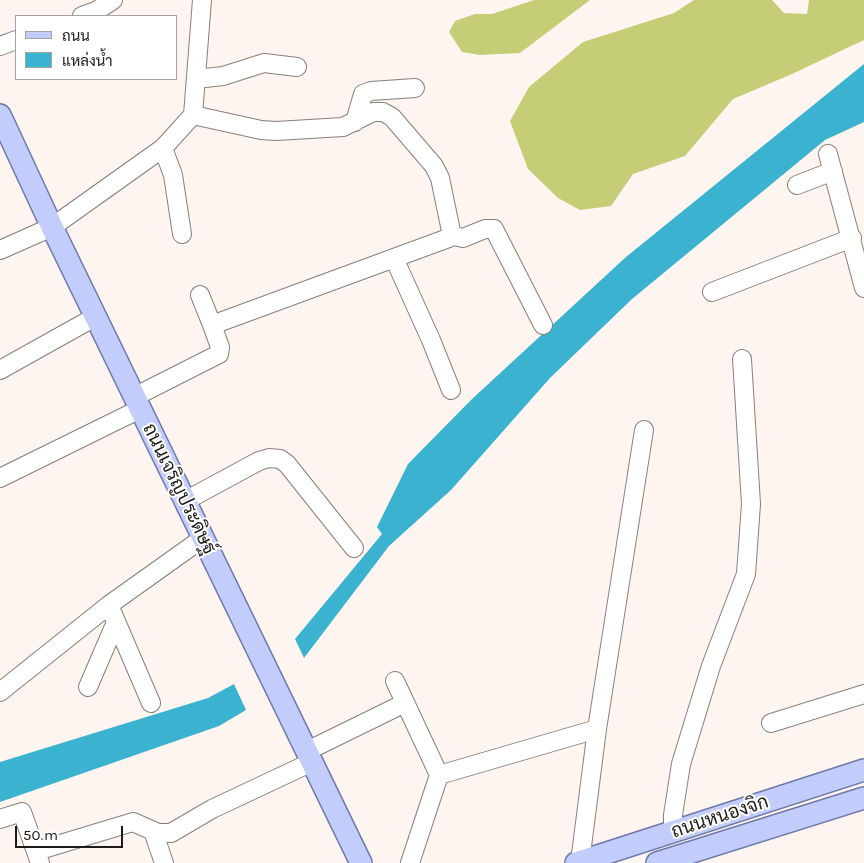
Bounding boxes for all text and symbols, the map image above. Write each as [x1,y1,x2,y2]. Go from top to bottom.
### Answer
legend [15,15,178,80]
text: ถนน [62,27,90,45]
text: แหล่งน้ำ [62,52,113,70]
street label: ถนนเจริญประดิษฐ์ [137,420,221,558]
street label: ถนนหนองจิก [669,791,771,843]
scale bar [18,816,125,848]
text: 50 m [23,826,58,844]

